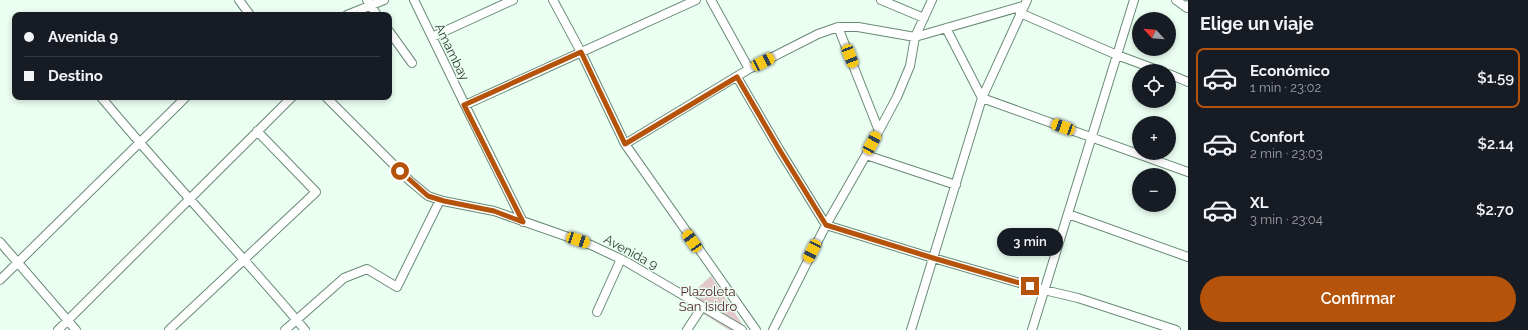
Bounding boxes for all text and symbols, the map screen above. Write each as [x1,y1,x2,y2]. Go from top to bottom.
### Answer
north arrow [1132,12,1176,56]
map controls [1132,12,1176,212]
text: Elige un viaje [1200,13,1314,34]
street label: Amambay [432,21,472,83]
text: Avenida 9 [48,28,118,46]
car [840,43,860,69]
car [750,51,776,73]
icon: car [1202,60,1238,96]
text: Económico [1250,62,1330,80]
button: locate [1132,64,1176,108]
text: Destino [48,67,103,85]
text: $1.59 [1477,69,1514,87]
text: 1 min · 23:02 [1250,80,1321,95]
button: + [1132,116,1176,160]
car [1050,117,1076,137]
icon: car [1202,126,1238,162]
text: Confort [1250,128,1304,146]
car [861,130,883,156]
text: $2.14 [1478,135,1514,153]
text: 2 min · 23:03 [1250,146,1323,161]
route start [391,162,409,180]
button: − [1132,168,1176,212]
icon: car [1202,192,1238,228]
text: XL [1250,194,1268,212]
text: $2.70 [1476,201,1514,219]
text: 3 min · 23:04 [1250,212,1323,227]
car [680,228,704,254]
callout: 3 min [997,228,1063,256]
car [565,231,591,249]
street label: Avenida 9 [601,231,661,273]
text: 3 min [1013,234,1047,249]
car [801,238,823,264]
button: Confirmar [1200,276,1516,322]
route end [1021,277,1039,295]
park label: Plazoleta San Isidro [679,284,737,314]

